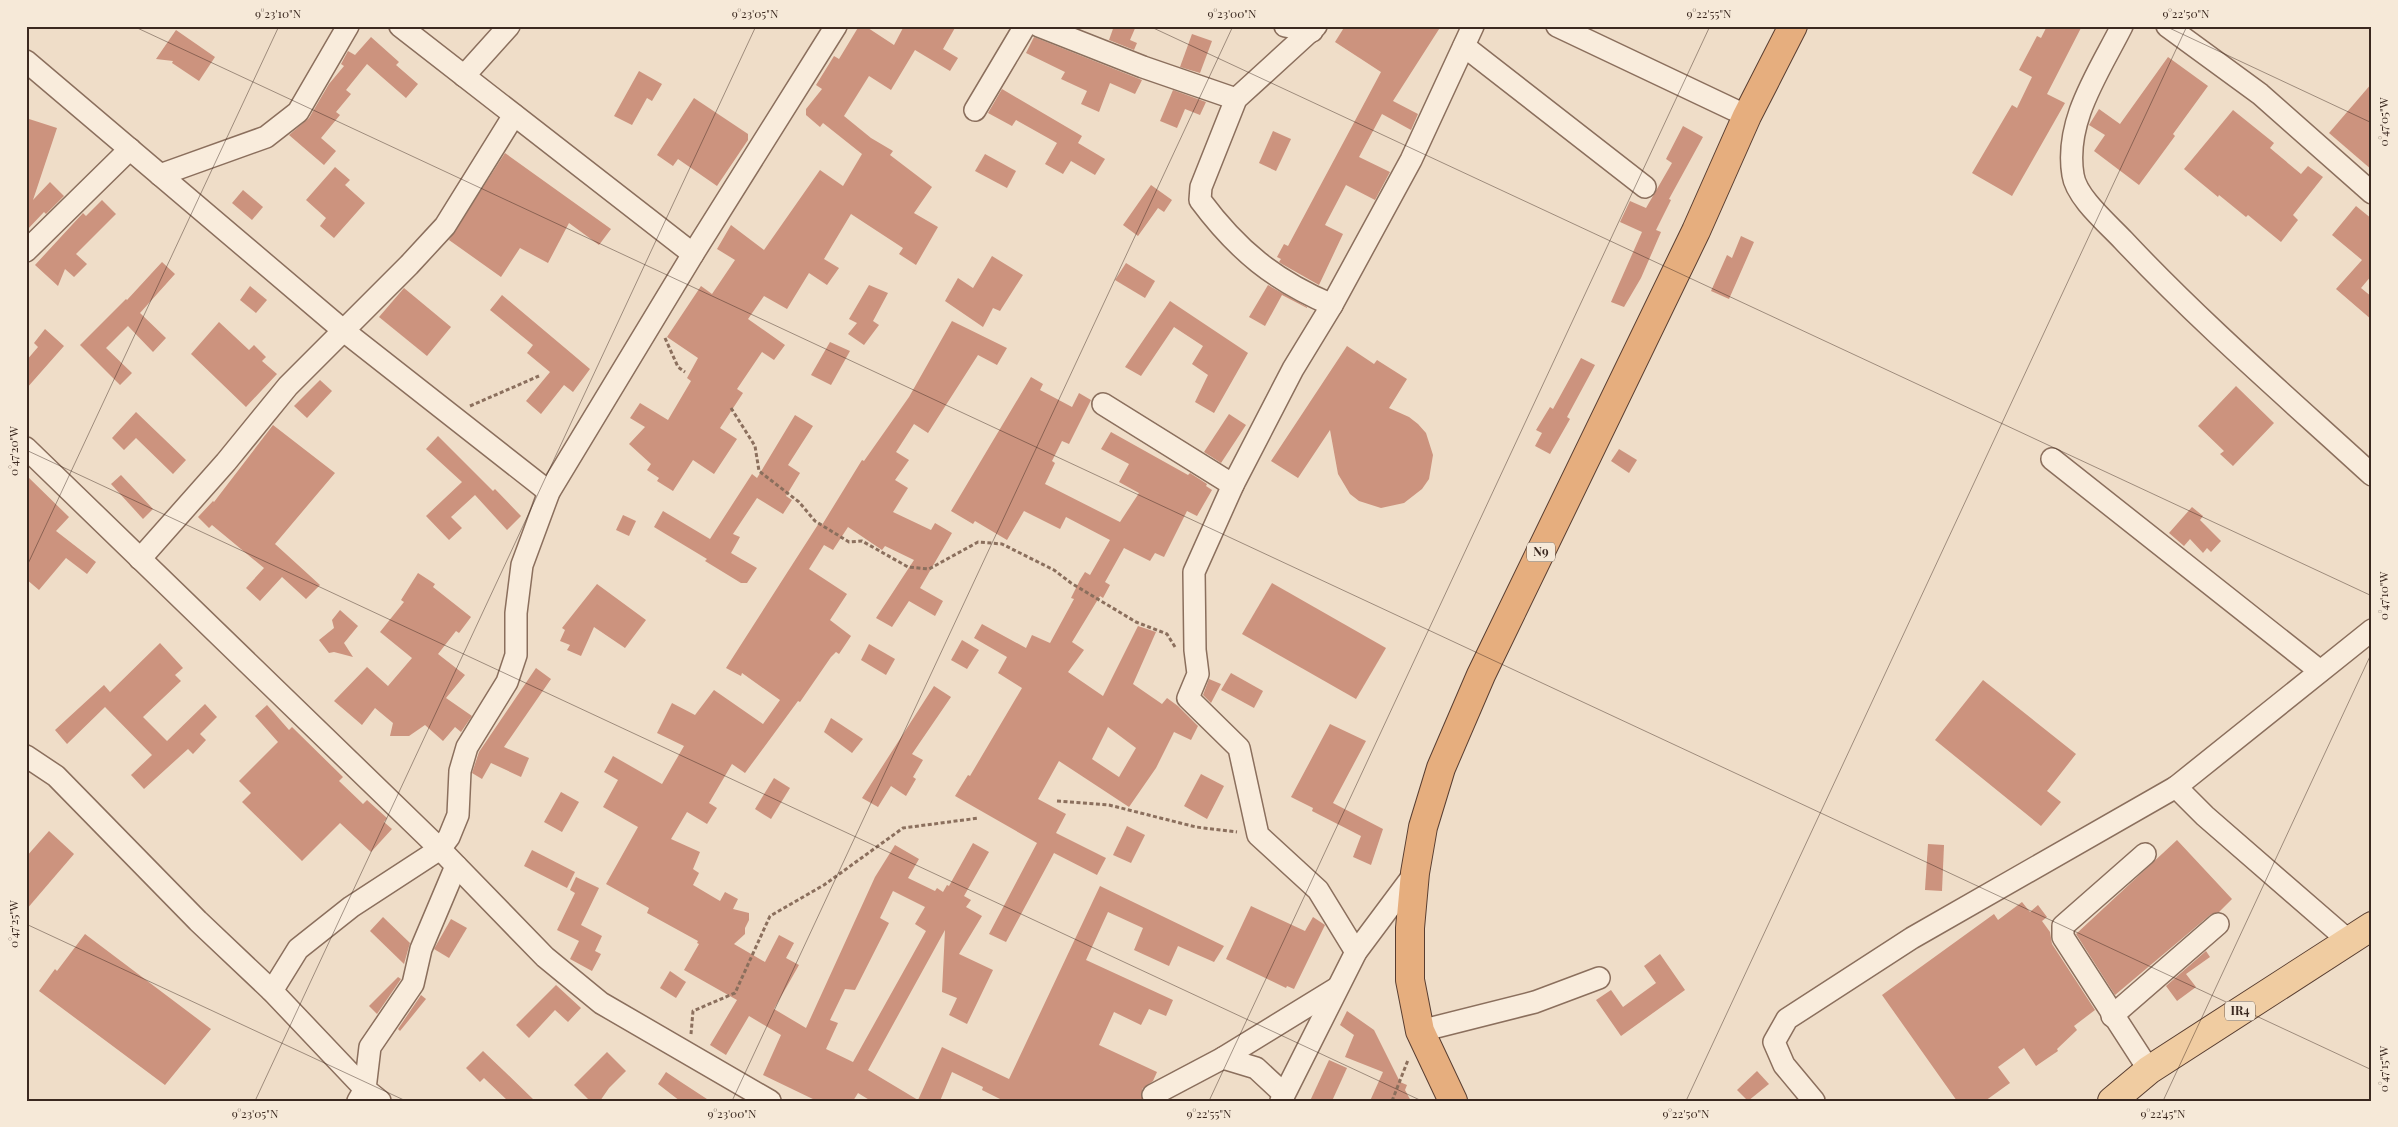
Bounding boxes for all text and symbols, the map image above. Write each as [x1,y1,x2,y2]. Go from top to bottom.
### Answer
text: 9°23'10"N [255,5,302,21]
text: 9°23'05"N [732,5,779,21]
text: 9°23'00"N [1208,5,1257,21]
text: 9°22'55"N [1686,5,1732,21]
text: 9°22'50"N [2162,5,2210,21]
text: 0°47'05"W [2375,97,2391,147]
text: 0°47'20"W [5,426,21,476]
road number: N9 [1527,542,1555,562]
text: 0°47'10"W [2375,572,2391,620]
text: 0°47'25"W [5,900,21,948]
road number: IR4 [2225,1001,2255,1020]
text: 0°47'15"W [2375,1046,2391,1092]
text: 9°23'05"N [232,1105,279,1121]
text: 9°23'00"N [708,1105,757,1121]
text: 9°22'55"N [1186,1105,1232,1121]
text: 9°22'50"N [1662,1105,1710,1121]
text: 9°22'45"N [2140,1105,2186,1121]

